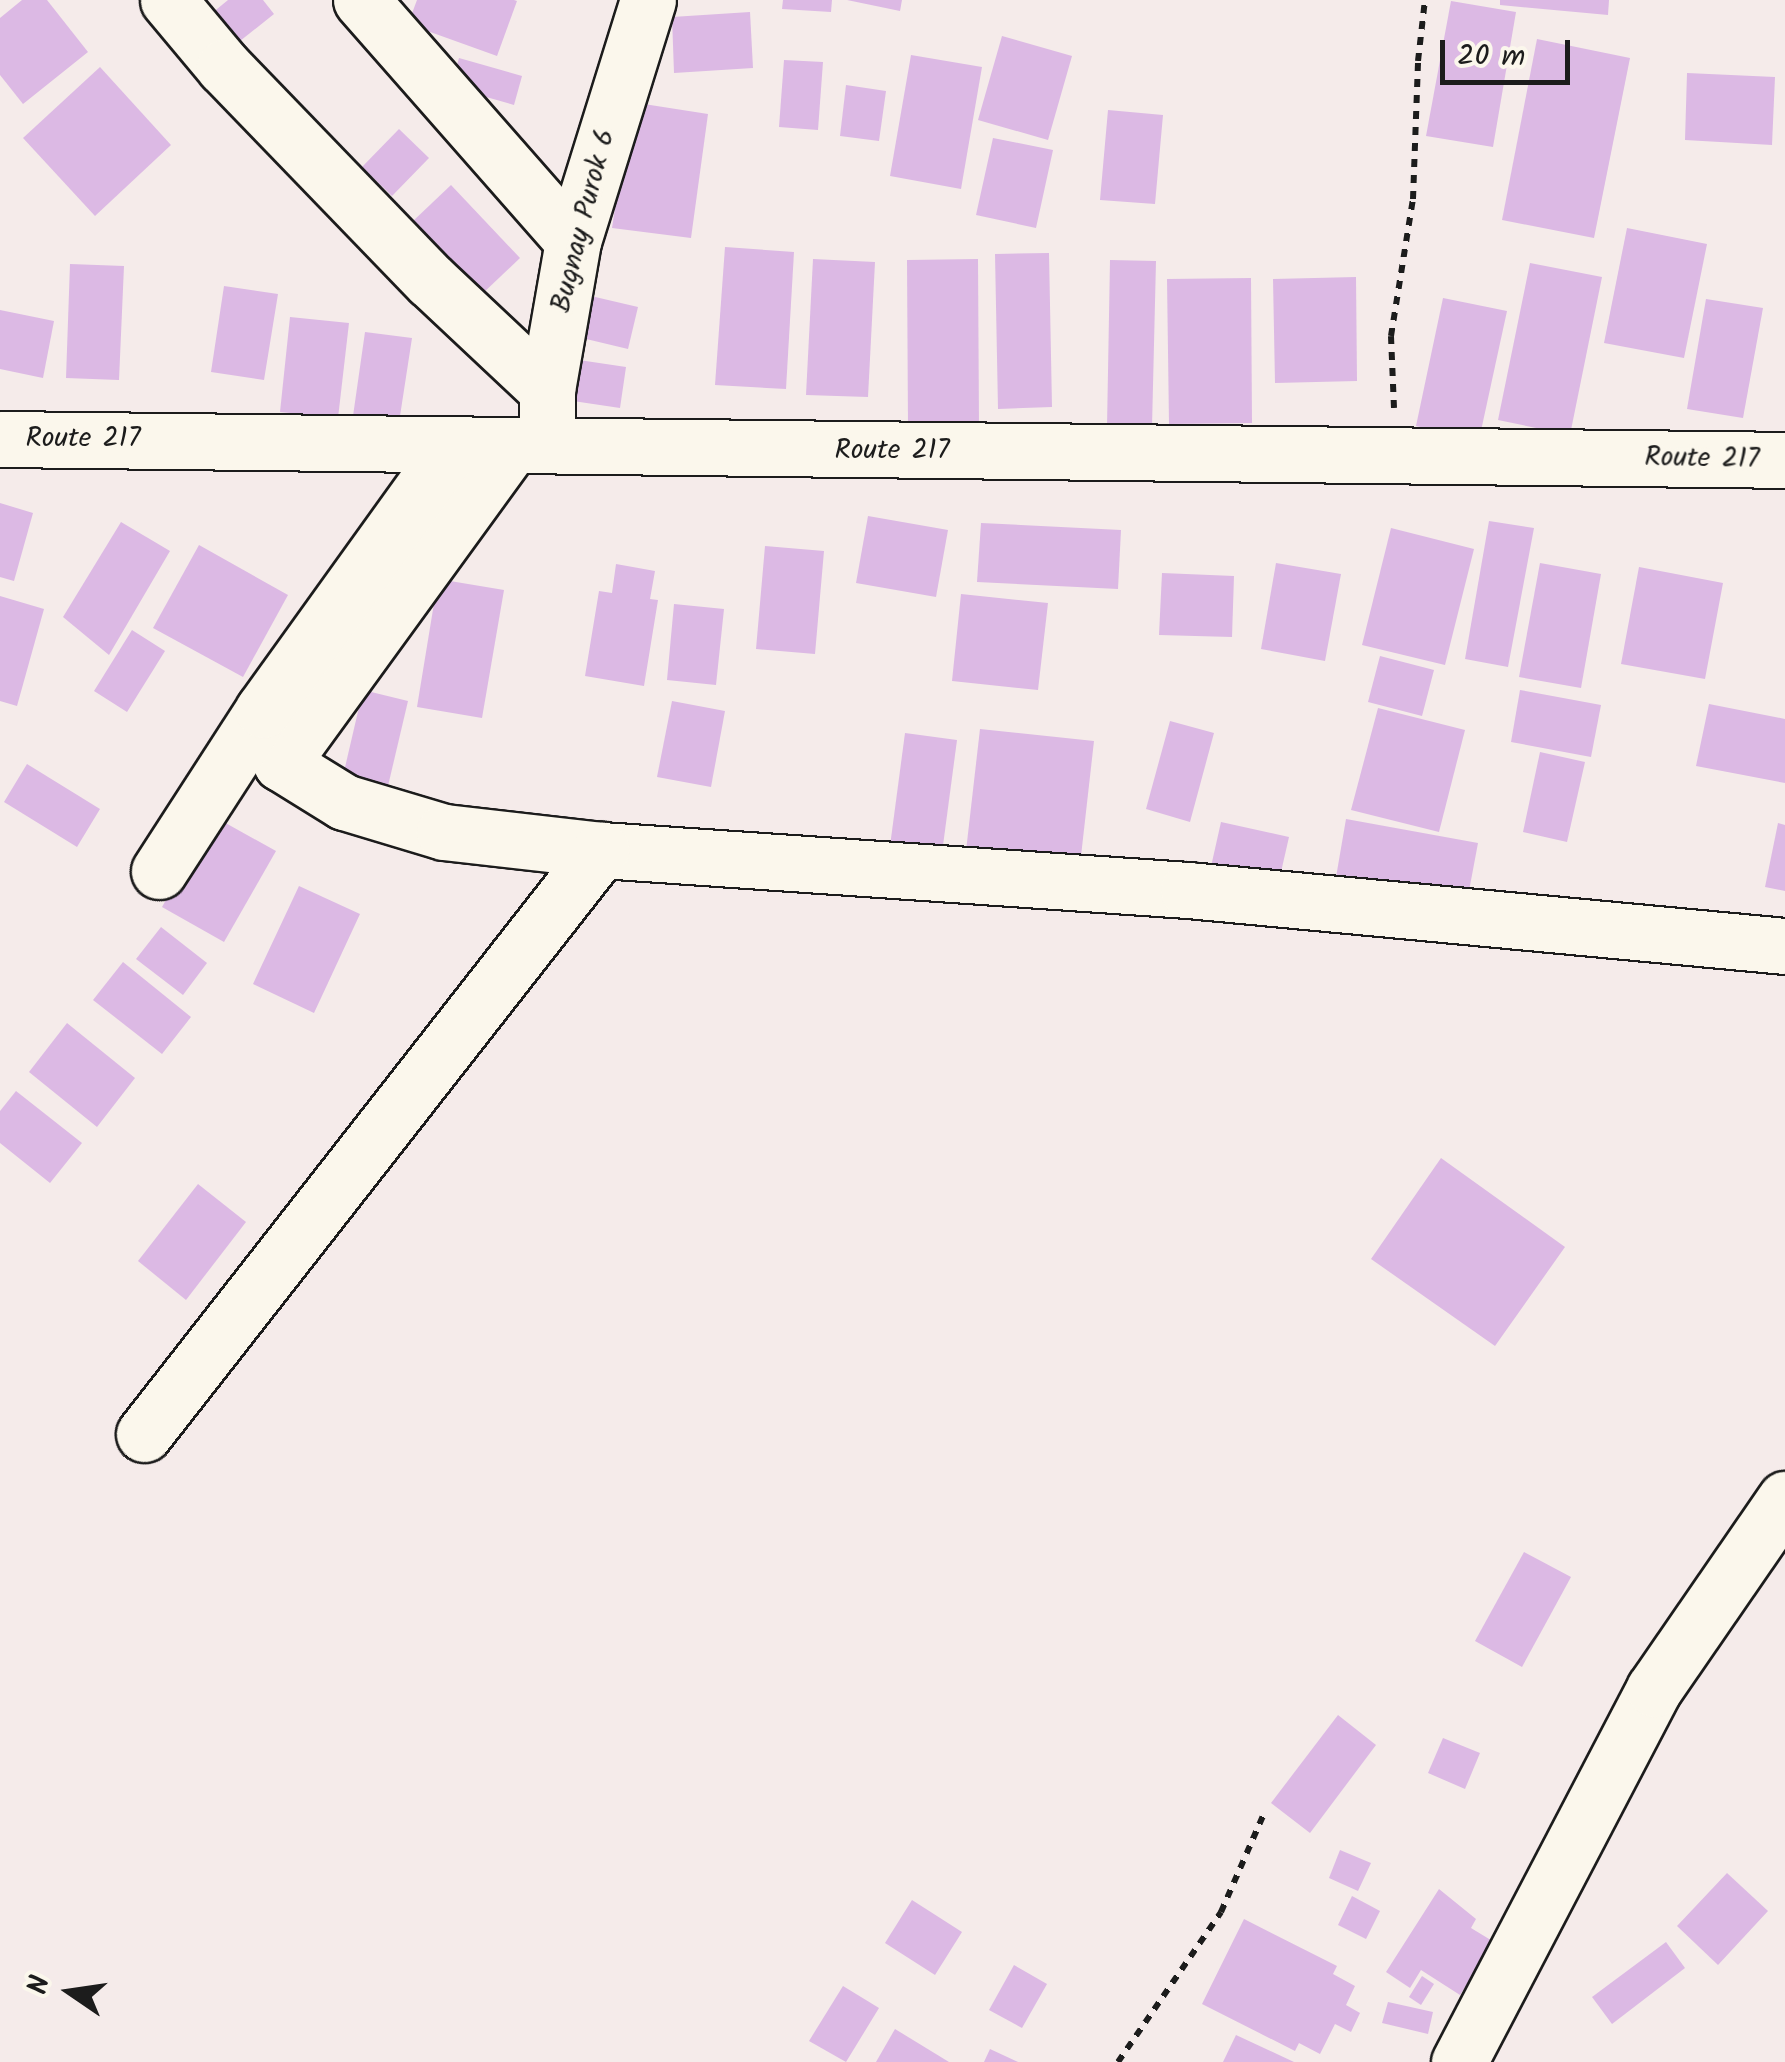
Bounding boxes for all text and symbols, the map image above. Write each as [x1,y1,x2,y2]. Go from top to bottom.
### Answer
scale bar [1445,20,1575,82]
text: 20 m [1457,33,1525,81]
street label: Bugnay Purok 6 [545,126,623,316]
street label: Route 217 [25,422,141,456]
street label: Route 217 [834,434,950,468]
street label: Route 217 [1644,441,1760,477]
north arrow [20,1942,120,2042]
text: N [16,1971,64,1999]

